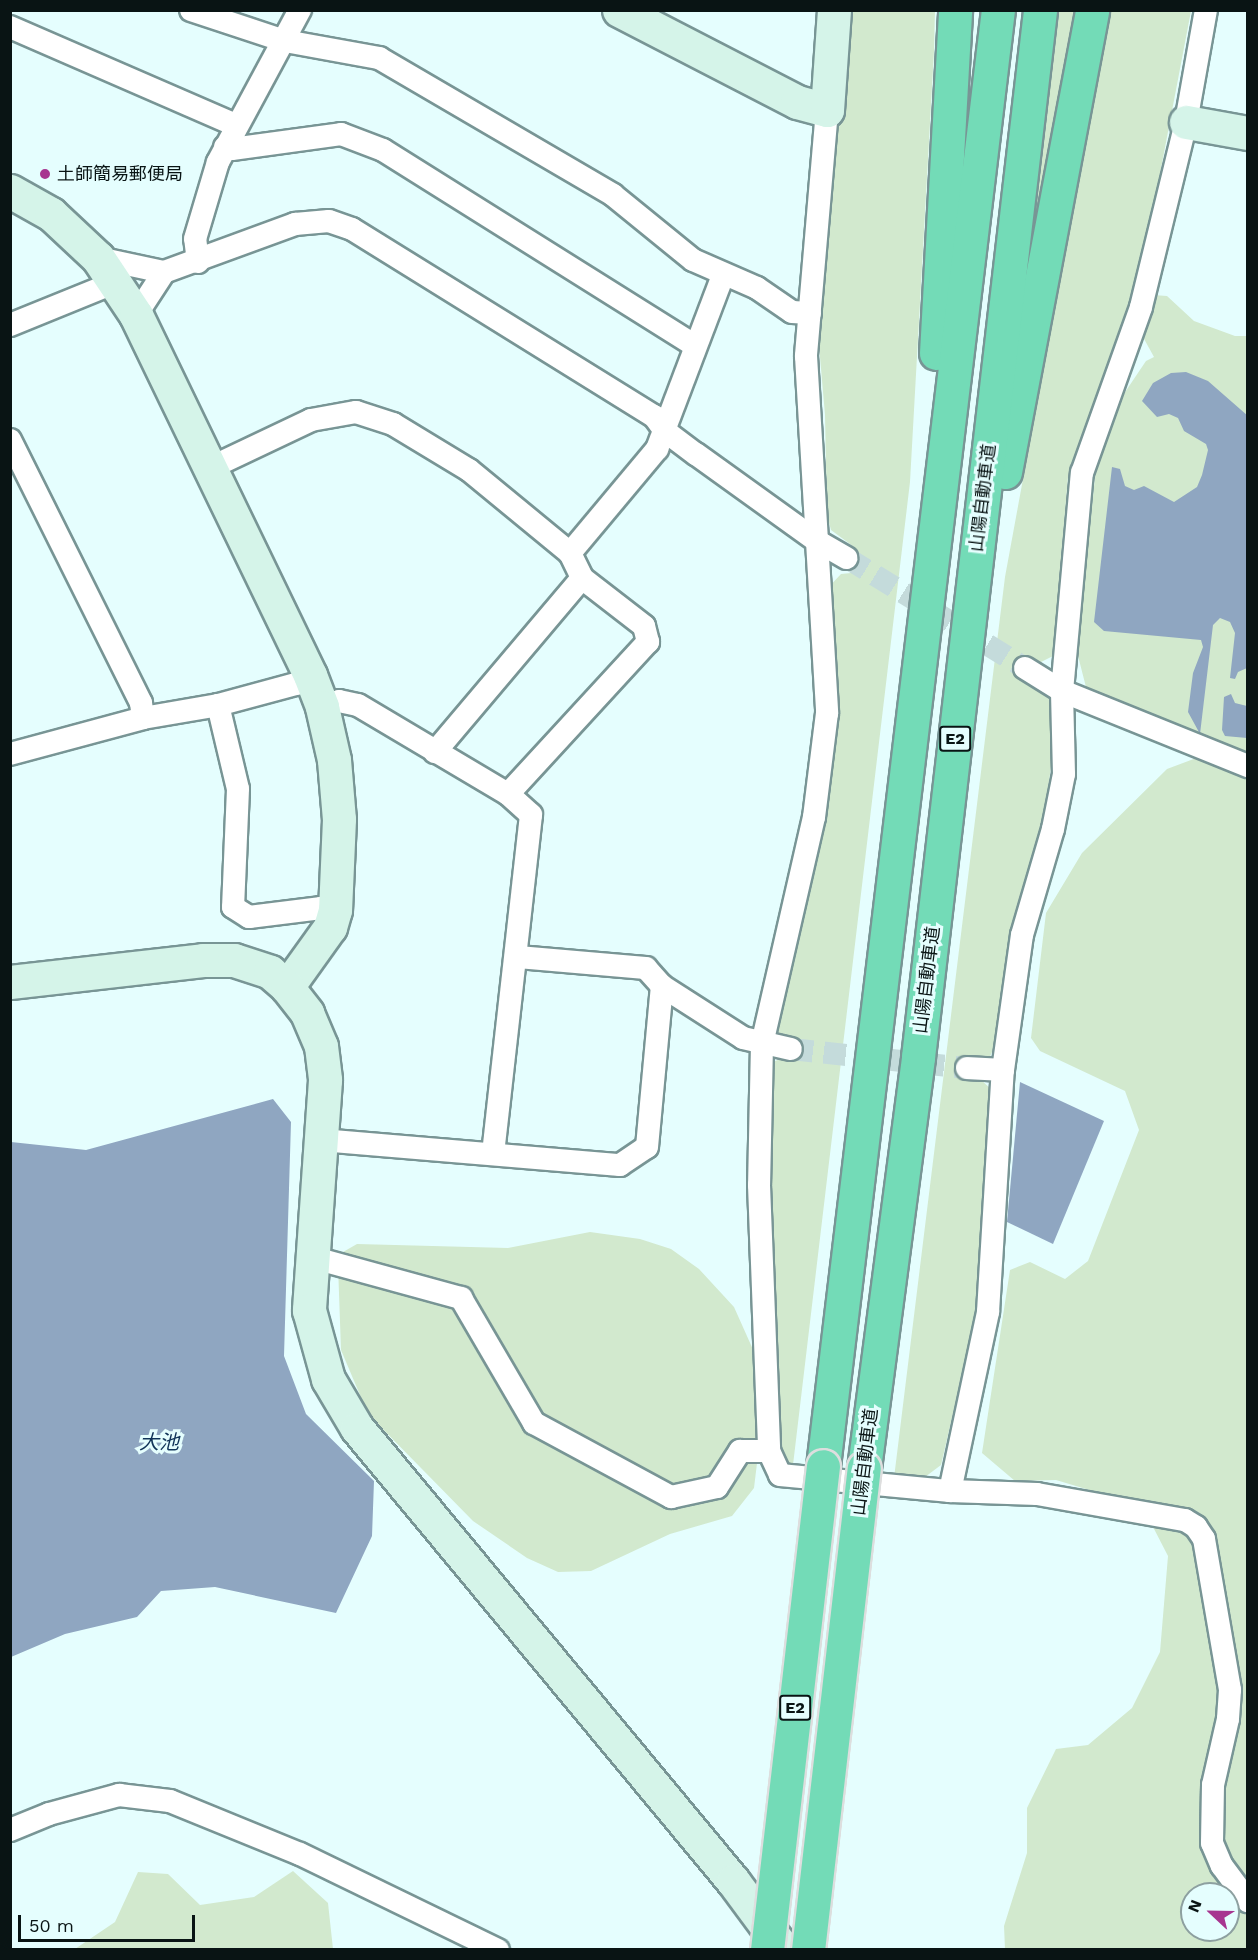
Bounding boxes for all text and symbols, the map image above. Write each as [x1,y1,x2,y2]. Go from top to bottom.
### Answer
place label: 土師簡易郵便局 [57,163,183,185]
marker: 土師簡易郵便局 [38,167,52,181]
street label: 山陽自動車道 [966,443,1000,553]
road number: E2 [938,726,972,752]
street label: 山陽自動車道 [910,925,944,1035]
street label: 山陽自動車道 [848,1407,882,1517]
water label: 大池 [139,1430,179,1454]
road number: E2 [778,1695,812,1721]
north arrow [1180,1882,1240,1942]
text: N [1184,1897,1206,1915]
scale bar [21,1903,198,1941]
text: 50 m [29,1915,74,1936]

